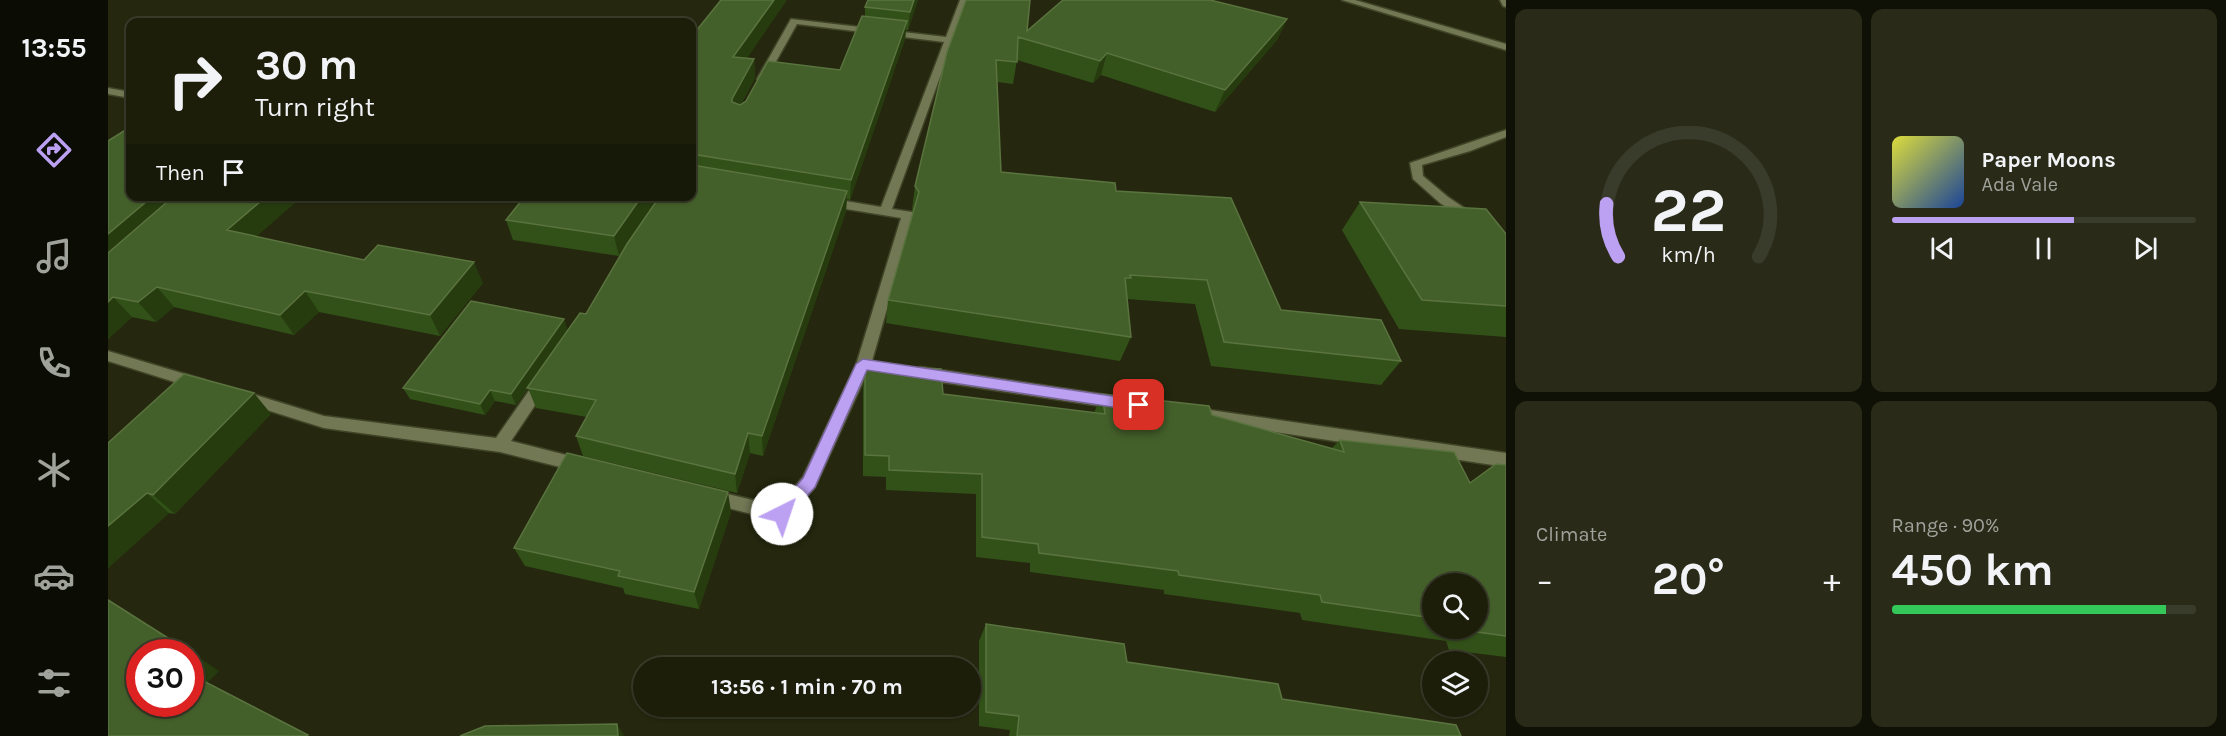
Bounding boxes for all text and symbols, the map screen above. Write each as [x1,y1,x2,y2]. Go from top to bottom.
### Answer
text: 13:55 [21,32,87,64]
text: 30 m [255,40,358,90]
icon: right [156,42,234,120]
text: Turn right [255,91,375,123]
icon: directions [33,129,75,171]
text: Paper Moons [1982,147,2116,173]
icon: arrive [217,156,250,189]
text: Then [156,160,205,186]
text: Ada Vale [1982,173,2058,196]
text: 22 [1650,175,1726,248]
icon: previous [1926,232,1959,265]
icon: pause [2027,232,2060,265]
icon: next [2129,232,2162,265]
icon: music [33,235,75,277]
text: km/h [1661,243,1715,268]
icon: phone [33,342,75,384]
pin [1113,379,1164,430]
icon: arrive [1122,388,1155,421]
icon: climate [33,449,75,491]
position arrow [750,482,814,546]
text: Range · 90% [1892,514,1999,537]
text: Climate [1536,523,1607,546]
text: 450 km [1892,544,2054,596]
text: 20° [1652,553,1725,605]
icon: car [33,555,75,597]
text: − [1536,561,1553,599]
text: + [1823,561,1840,599]
map controls [1422,573,1488,717]
button: search [1422,573,1488,639]
speed limit sign: 30 [126,639,204,717]
button: layers [1422,651,1488,717]
icon: filters [33,662,75,704]
text: 13:56 · 1 min · 70 m [711,674,903,700]

